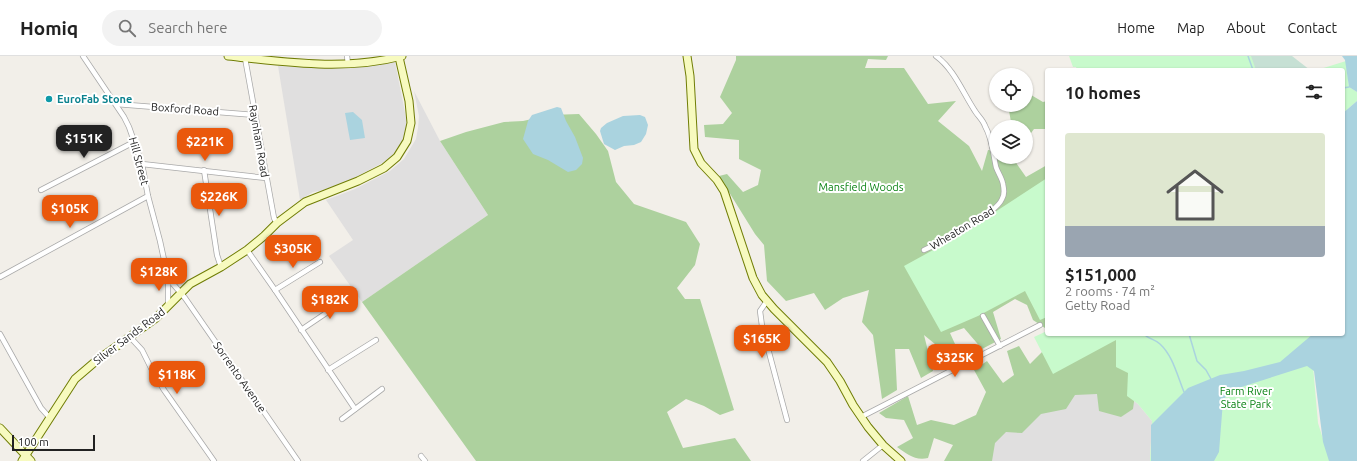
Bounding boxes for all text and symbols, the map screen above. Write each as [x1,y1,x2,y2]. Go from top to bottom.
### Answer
search box [102,10,382,46]
text: Homiq [20,17,78,39]
icon: search [116,17,138,39]
text: Search here [148,19,228,36]
text: Home [1117,20,1155,36]
text: Map [1177,20,1205,36]
text: About [1227,20,1266,36]
text: Contact [1288,20,1337,36]
map controls [989,68,1033,164]
button: locate [989,68,1033,112]
icon: filters [1303,81,1325,103]
text: 10 homes [1065,83,1141,102]
place label: EuroFab Stone [57,93,132,105]
marker: EuroFab Stone [44,94,54,104]
street label: Boxford Road [151,101,219,117]
street label: Raynham Road [247,104,271,178]
button: layers [989,120,1033,164]
pin: $151K [56,125,112,159]
pin: $221K [177,128,233,162]
text: $151K [65,131,103,145]
text: $221K [186,134,224,148]
street label: Hill Street [127,136,151,187]
icon: home [1159,159,1231,231]
park label: Mansfield Woods [818,181,904,193]
pin: $226K [191,183,247,217]
text: $226K [200,189,238,203]
pin: $105K [42,195,98,229]
text: $105K [51,201,89,215]
street label: Wheaton Road [928,204,996,252]
pin: $305K [265,235,321,269]
text: $305K [274,241,312,255]
pin: $128K [131,258,187,292]
text: $128K [140,264,178,278]
text: $151,000 [1065,265,1136,284]
text: 2 rooms · 74 m² [1065,284,1155,298]
pin: $182K [302,286,358,320]
text: $182K [311,292,349,306]
text: Getty Road [1065,298,1130,312]
street label: Silver Sands Road [91,305,167,367]
pin: $165K [734,325,790,359]
text: $165K [743,331,781,345]
street label: Sorrento Avenue [211,339,269,415]
pin: $325K [927,344,983,378]
text: $325K [936,350,974,364]
pin: $118K [149,361,205,395]
text: $118K [158,367,196,381]
park label: Farm River State Park [1220,385,1273,410]
scale bar [12,433,95,452]
text: 100 m [18,436,49,448]

